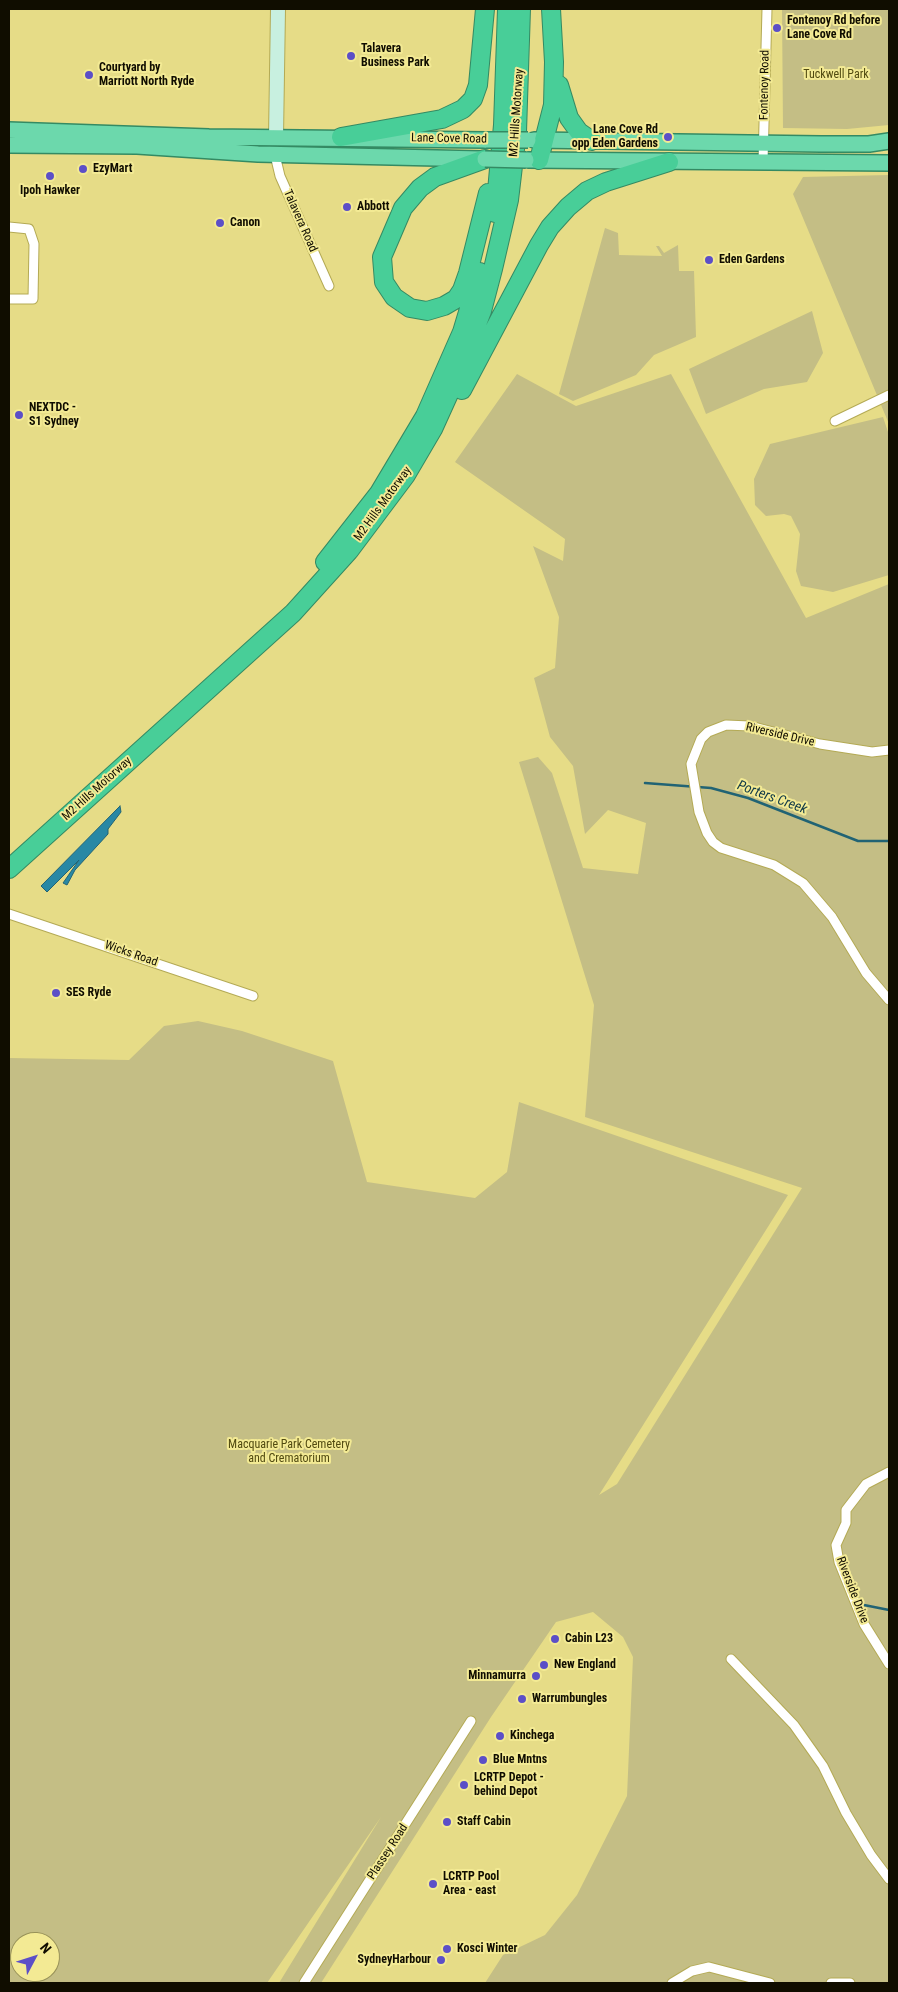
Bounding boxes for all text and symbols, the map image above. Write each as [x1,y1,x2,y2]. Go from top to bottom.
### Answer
place label: Fontenoy Rd before Lane Cove Rd [787,14,880,42]
marker: Fontenoy Rd before Lane Cove Rd [771,22,783,34]
place label: Talavera Business Park [361,42,430,70]
marker: Talavera Business Park [345,50,357,62]
street label: Fontenoy Road [757,50,773,120]
place label: Courtyard by Marriott North Ryde [99,61,194,89]
street label: M2 Hills Motorway [507,68,527,158]
park label: Tuckwell Park [803,68,869,82]
marker: Courtyard by Marriott North Ryde [83,69,95,81]
place label: Lane Cove Rd opp Eden Gardens [572,123,658,151]
street label: Lane Cove Road [411,131,487,147]
marker: Lane Cove Rd opp Eden Gardens [662,131,674,143]
place label: EzyMart [93,162,132,176]
marker: EzyMart [77,163,89,175]
marker: Ipoh Hawker [44,170,56,182]
place label: Ipoh Hawker [20,184,80,198]
street label: Talavera Road [280,188,320,254]
place label: Abbott [357,200,389,214]
marker: Abbott [341,201,353,213]
place label: Canon [230,216,260,230]
marker: Canon [214,217,226,229]
place label: Eden Gardens [719,253,785,267]
marker: Eden Gardens [703,254,715,266]
place label: NEXTDC - S1 Sydney [29,401,79,429]
marker: NEXTDC - S1 Sydney [13,409,25,421]
street label: M2 Hills Motorway [351,464,415,544]
street label: Riverside Drive [744,720,816,750]
street label: M2 Hills Motorway [59,754,135,824]
water label: Porters Creek [735,778,809,818]
street label: Wicks Road [103,938,159,970]
place label: SES Ryde [66,986,111,1000]
marker: SES Ryde [50,987,62,999]
park label: Macquarie Park Cemetery and Crematorium [228,1438,350,1466]
street label: Riverside Drive [833,1555,871,1625]
place label: Cabin L23 [565,1632,613,1646]
marker: Cabin L23 [549,1633,561,1645]
place label: New England [554,1658,616,1672]
marker: New England [538,1659,550,1671]
place label: Minnamurra [468,1669,526,1683]
marker: Minnamurra [530,1670,542,1682]
place label: Warrumbungles [532,1692,607,1706]
marker: Warrumbungles [516,1693,528,1705]
place label: Kinchega [510,1729,554,1743]
marker: Kinchega [494,1730,506,1742]
place label: Blue Mntns [493,1753,547,1767]
marker: Blue Mntns [477,1754,489,1766]
place label: LCRTP Depot - behind Depot [474,1771,544,1799]
marker: LCRTP Depot - behind Depot [458,1779,470,1791]
place label: Staff Cabin [457,1815,511,1829]
marker: Staff Cabin [441,1816,453,1828]
street label: Plassey Road [365,1821,411,1883]
place label: LCRTP Pool Area - east [443,1870,499,1898]
marker: LCRTP Pool Area - east [427,1878,439,1890]
north arrow [10,1932,60,1982]
text: N [37,1940,55,1956]
place label: Kosci Winter [457,1942,518,1956]
marker: Kosci Winter [441,1943,453,1955]
place label: SydneyHarbour [358,1953,431,1967]
marker: SydneyHarbour [435,1954,447,1966]

